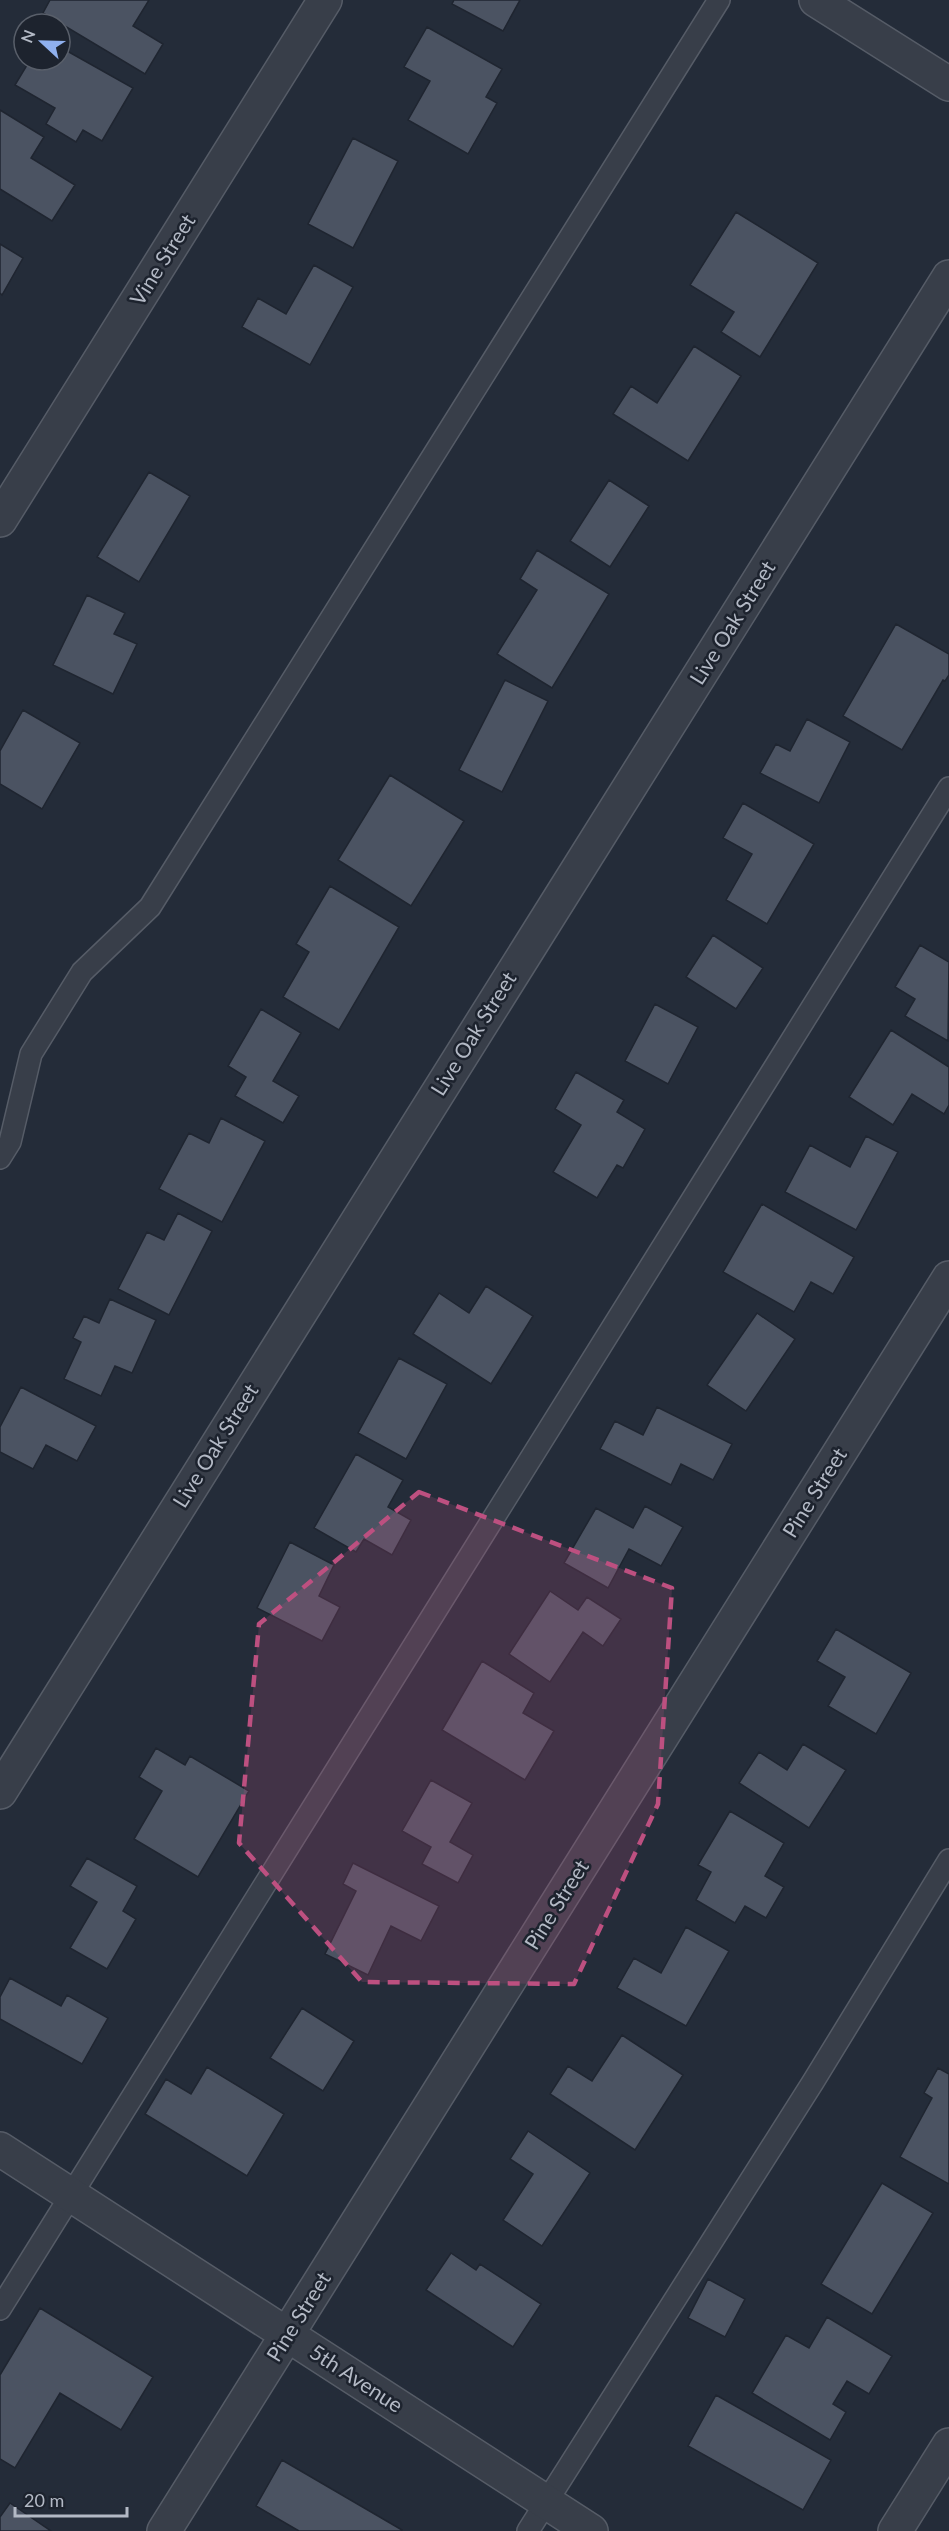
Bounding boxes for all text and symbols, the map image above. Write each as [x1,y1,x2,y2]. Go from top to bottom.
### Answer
north arrow [12,12,72,72]
text: N [17,27,39,45]
street label: Vine Street [124,209,200,309]
street label: Live Oak Street [684,555,780,689]
street label: Live Oak Street [425,966,521,1100]
street label: Live Oak Street [167,1378,263,1512]
street label: Pine Street [776,1442,851,1542]
street label: Pine Street [518,1854,593,1954]
street label: Pine Street [260,2266,335,2366]
street label: 5th Avenue [306,2338,408,2417]
scale bar [15,2480,128,2518]
text: 20 m [24,2489,64,2511]

